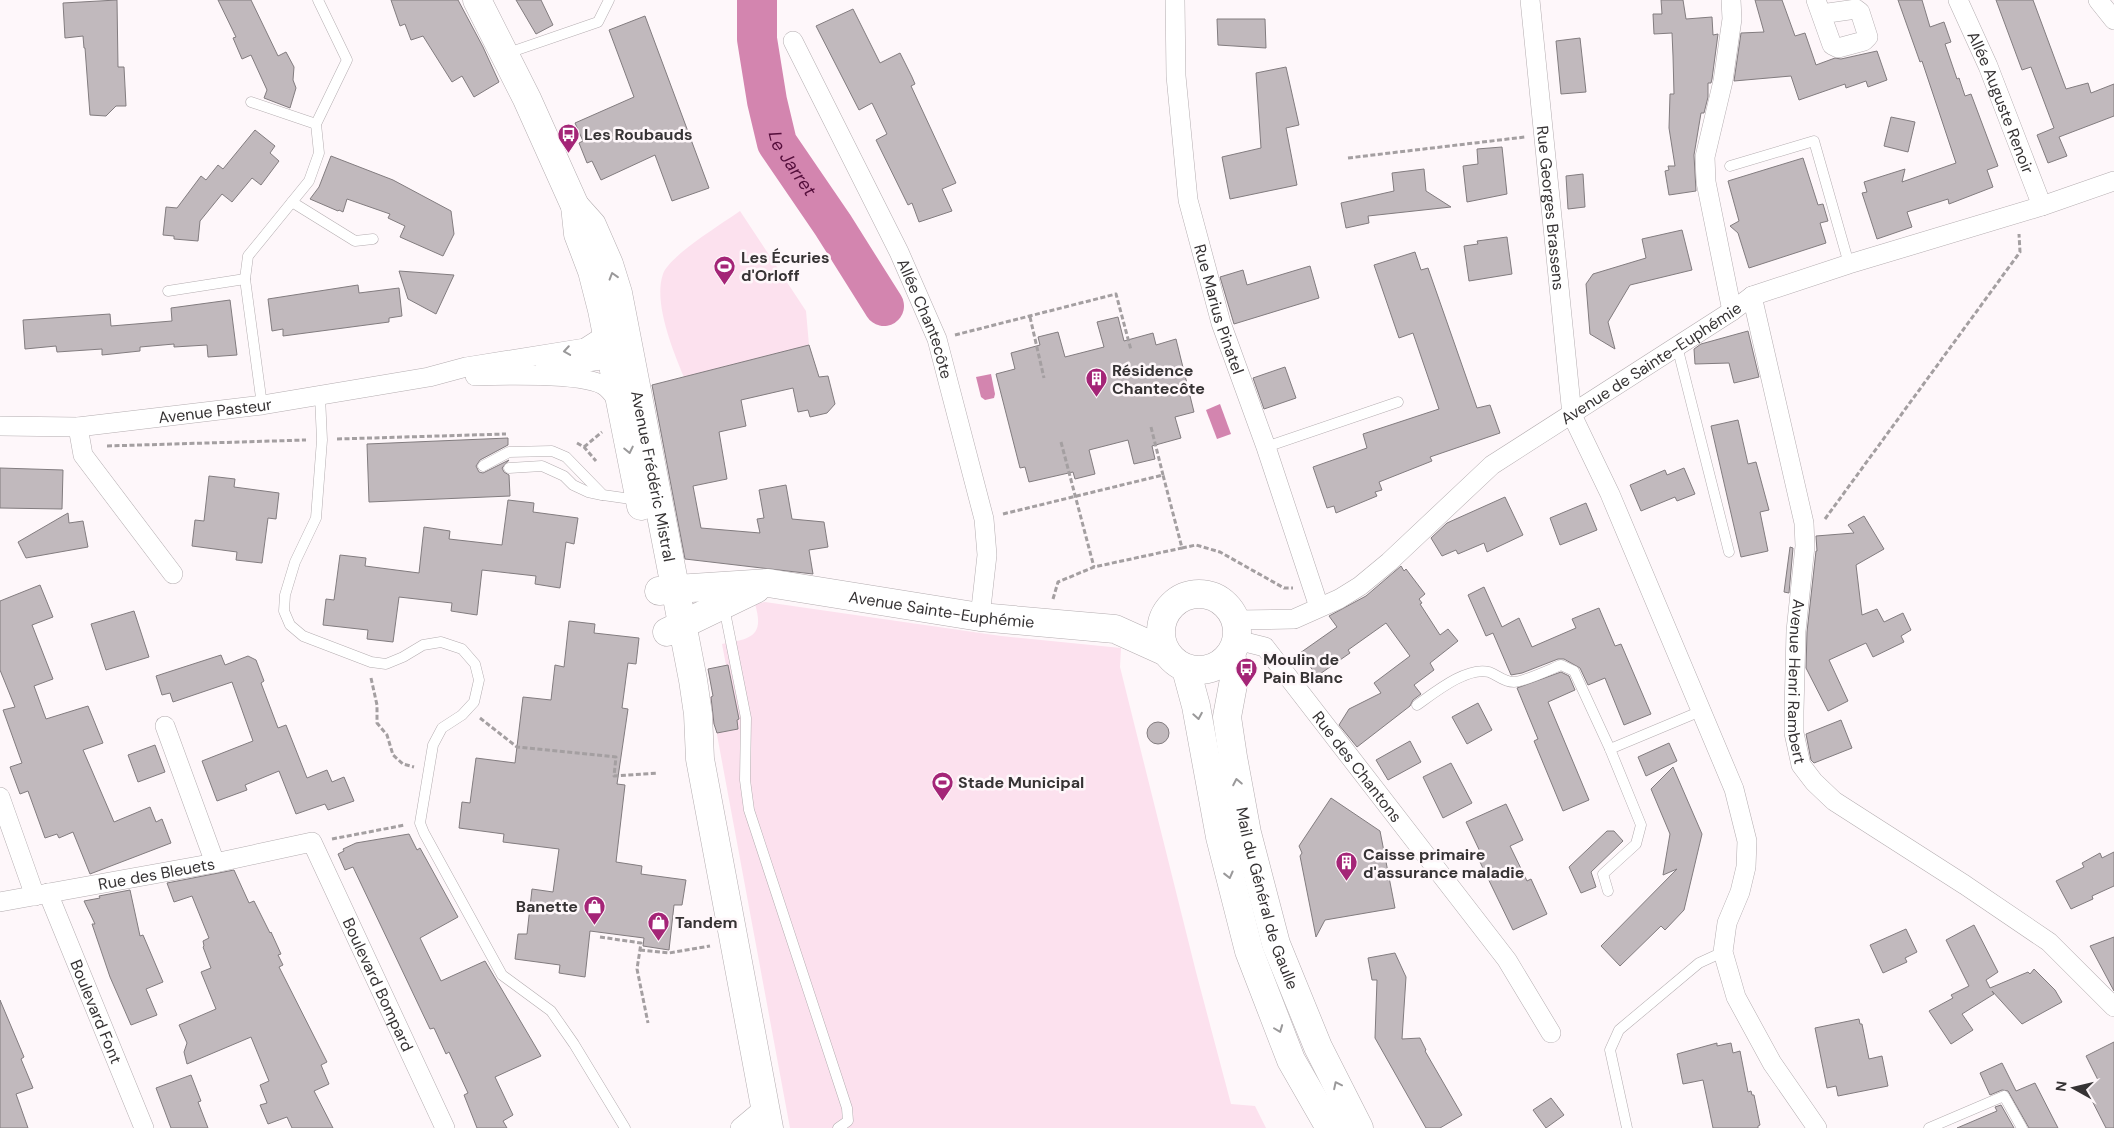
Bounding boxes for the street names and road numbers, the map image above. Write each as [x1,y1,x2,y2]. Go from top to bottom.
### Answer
street label: Allée Auguste Renoir [1963,28,2039,177]
street label: Rue Georges Brassens [1532,125,1569,291]
street label: Rue Marius Pinatel [1189,242,1249,377]
street label: Allée Chantecôte [892,255,957,381]
street label: Avenue de Sainte-Euphémie [1557,298,1746,429]
street label: Avenue Frédéric Mistral [626,389,680,564]
street label: Avenue Pasteur [157,394,274,428]
street label: Avenue Sainte-Euphémie [847,586,1035,633]
street label: Avenue Henri Rambert [1783,598,1810,766]
street label: Rue des Chantons [1307,707,1407,827]
street label: Mail du Général de Gaulle [1231,805,1303,993]
street label: Rue des Bleuets [97,853,217,895]
street label: Boulevard Bompard [338,915,418,1055]
street label: Boulevard Font [65,957,127,1067]

